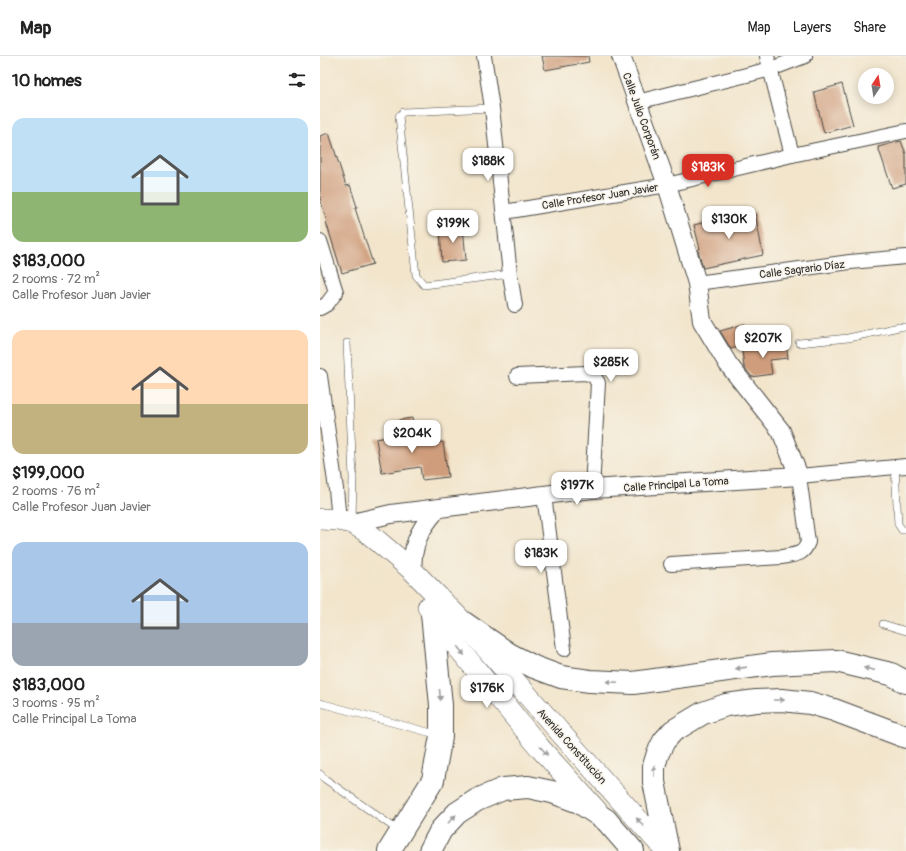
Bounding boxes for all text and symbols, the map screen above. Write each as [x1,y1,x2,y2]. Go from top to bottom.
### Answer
text: Map [20,16,51,40]
text: Map [748,19,771,36]
text: Layers [793,19,831,36]
text: Share [853,19,886,36]
north arrow [858,68,894,104]
map controls [858,68,894,104]
icon: filters [286,69,308,91]
text: 10 homes [12,70,82,91]
street label: Calle Julio Corporán [620,71,663,161]
icon: home [124,144,196,216]
pin: $188K [460,148,516,182]
text: $188K [471,153,505,169]
pin: $183K [680,154,736,188]
text: $183K [691,159,725,175]
street label: Calle Profesor Juan Javier [541,181,659,212]
pin: $130K [701,206,757,240]
pin: $199K [425,210,481,244]
text: $130K [711,211,747,227]
text: $199K [436,215,470,231]
text: $183,000 [12,250,85,271]
street label: Calle Sagrario Díaz [759,258,846,281]
text: 2 rooms · 72 m² [12,271,100,287]
text: Calle Profesor Juan Javier [12,287,151,303]
pin: $207K [735,325,791,359]
text: $207K [744,330,782,346]
pin: $285K [583,349,639,383]
text: $285K [593,354,629,370]
icon: home [124,356,196,428]
pin: $204K [384,420,440,454]
text: $204K [393,425,431,441]
text: $199,000 [12,462,85,483]
pin: $197K [549,472,605,506]
street label: Calle Principal La Toma [623,474,729,495]
text: $197K [560,477,594,493]
text: 2 rooms · 76 m² [12,483,100,499]
text: Calle Profesor Juan Javier [12,499,151,515]
pin: $183K [513,540,569,574]
text: $183K [524,545,558,561]
icon: home [124,568,196,640]
one-way arrow [457,645,466,656]
one-way arrow [735,665,747,671]
one-way arrow [863,666,876,672]
text: $183,000 [12,674,85,695]
pin: $176K [459,675,515,709]
one-way arrow [605,679,618,685]
text: $176K [470,680,504,696]
one-way arrow [437,689,444,701]
text: 3 rooms · 95 m² [12,695,100,711]
one-way arrow [773,697,785,704]
street label: Avenida Constitución [534,706,609,787]
text: Calle Principal La Toma [12,711,137,727]
one-way arrow [539,746,548,756]
one-way arrow [651,765,658,777]
one-way arrow [447,814,456,824]
one-way arrow [635,817,645,827]

